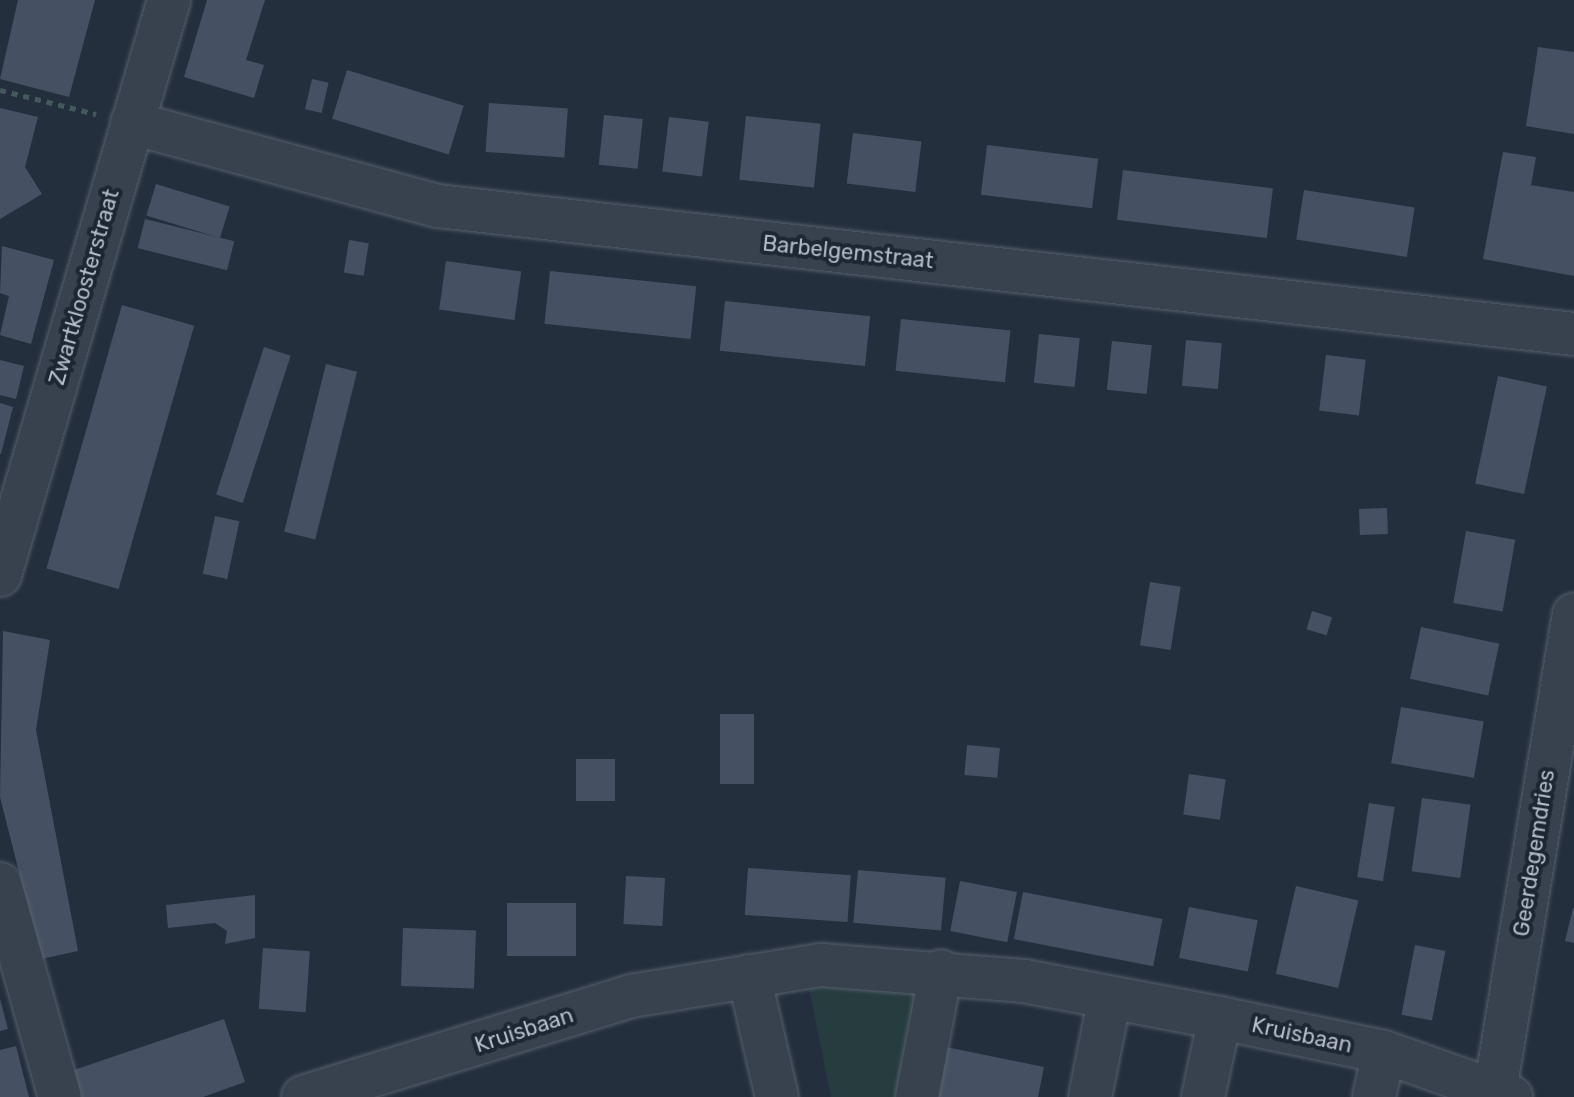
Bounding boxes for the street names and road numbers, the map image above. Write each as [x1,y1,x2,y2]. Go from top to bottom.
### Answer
street label: Zwartkloosterstraat [43,186,125,388]
street label: Barbelgemstraat [761,230,935,274]
street label: Geerdegemdries [1508,768,1560,938]
street label: Kruisbaan [471,1002,577,1058]
street label: Kruisbaan [1249,1011,1355,1059]

